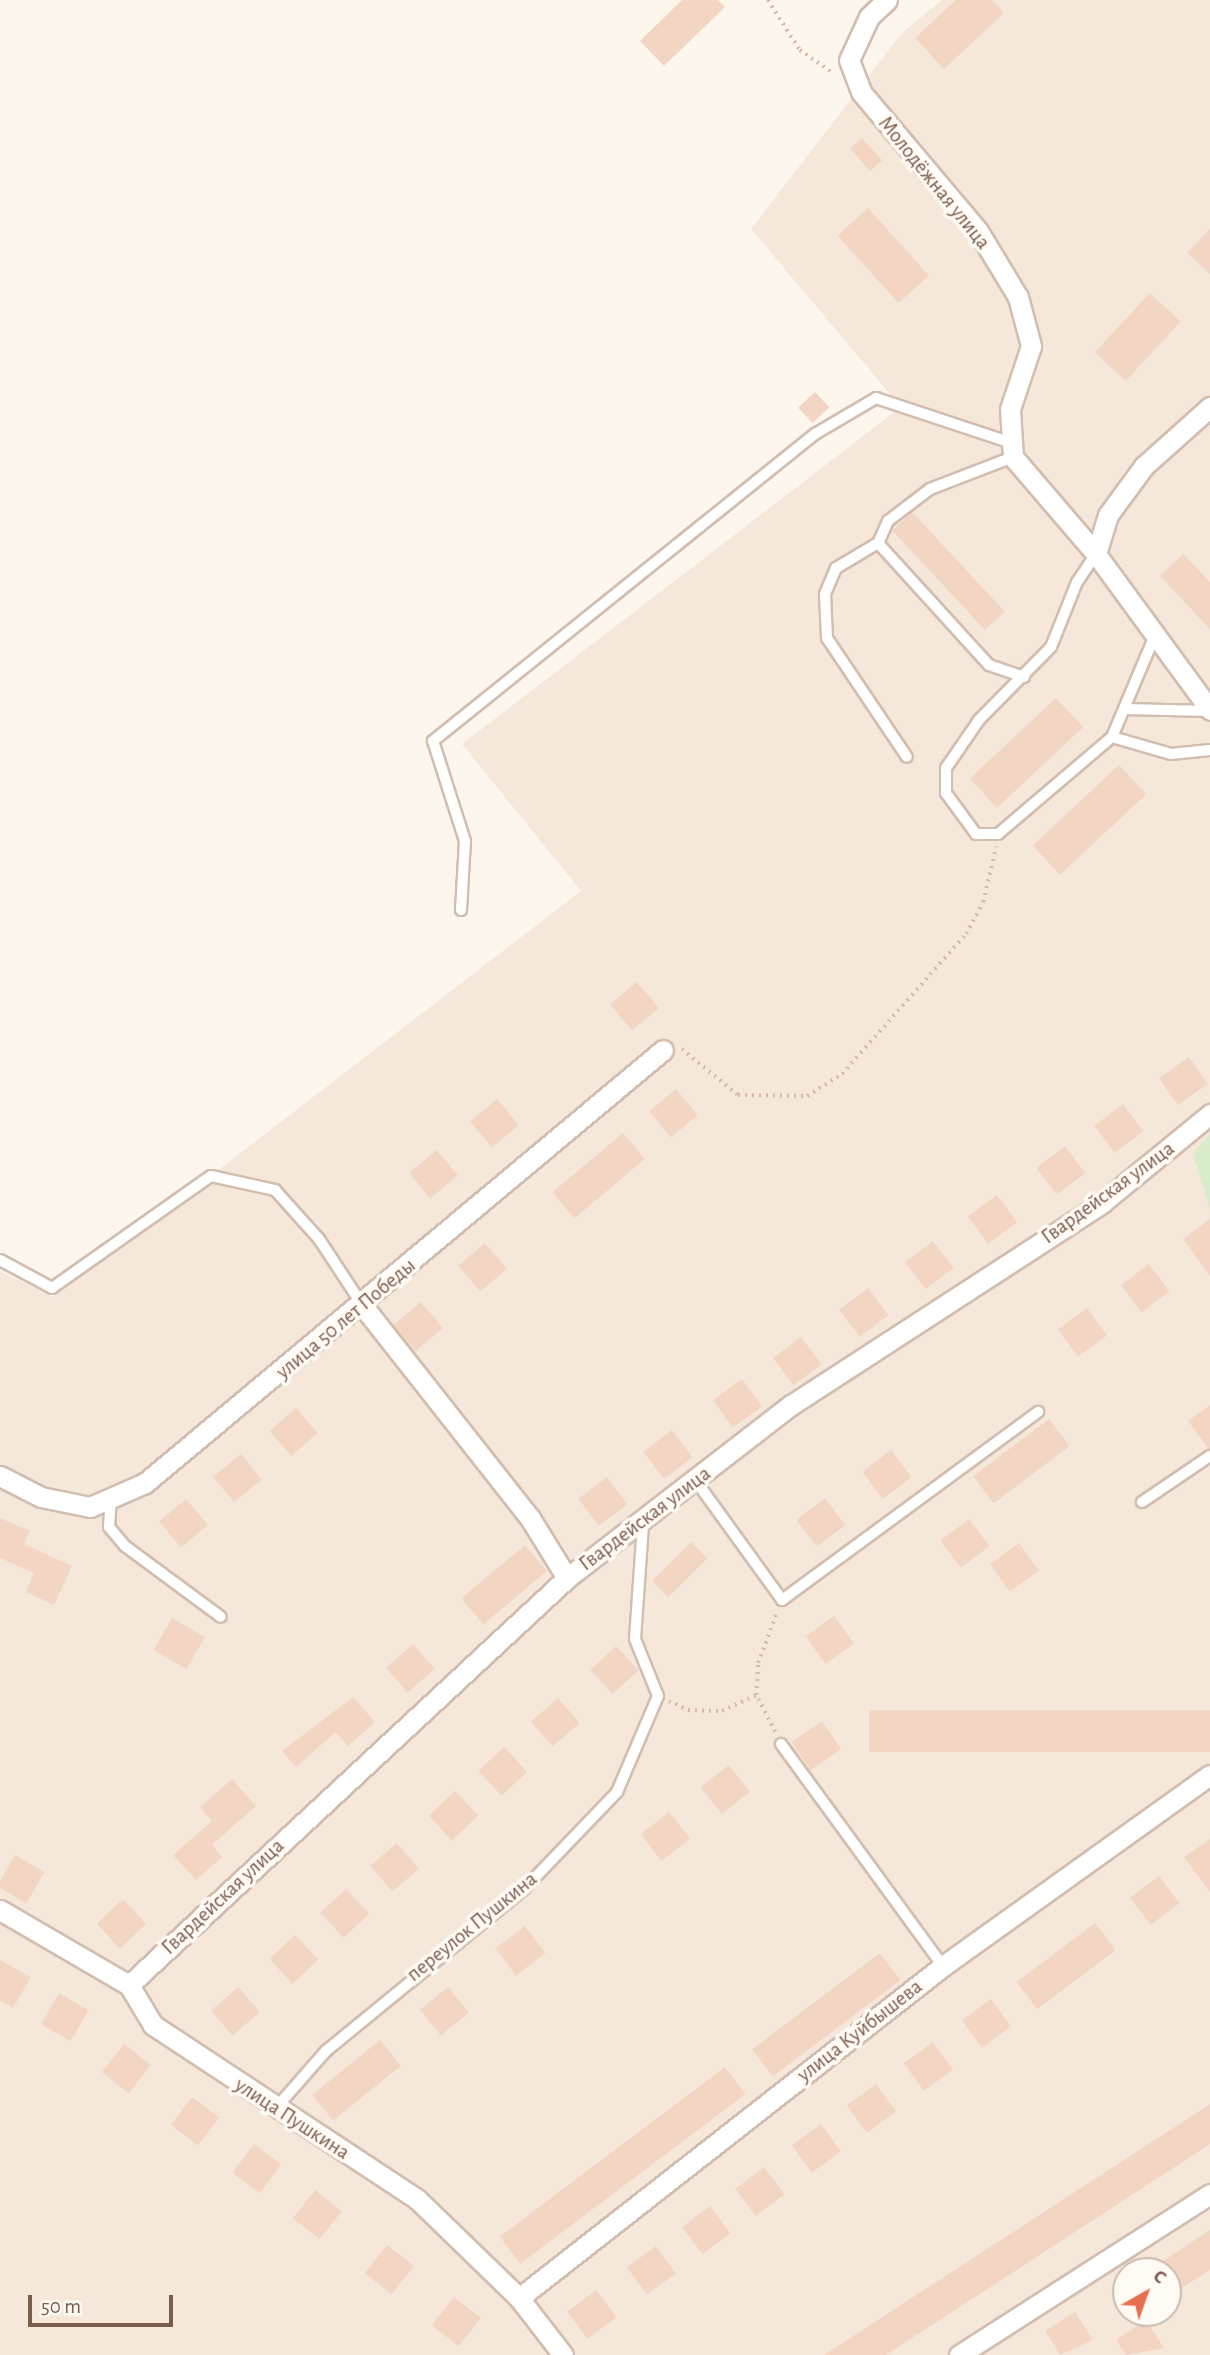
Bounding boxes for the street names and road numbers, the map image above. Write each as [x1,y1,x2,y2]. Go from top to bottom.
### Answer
street label: Молодёжная улица [873,111,995,255]
street label: Гвардейская улица [1036,1136,1180,1250]
street label: улица 50 лет Победы [271,1253,421,1385]
street label: Гвардейская улица [574,1461,716,1577]
street label: Гвардейская улица [156,1834,290,1960]
street label: переулок Пушкина [402,1867,542,1987]
street label: улица Куйбышева [792,1974,928,2088]
street label: улица Пушкина [230,2073,354,2165]

